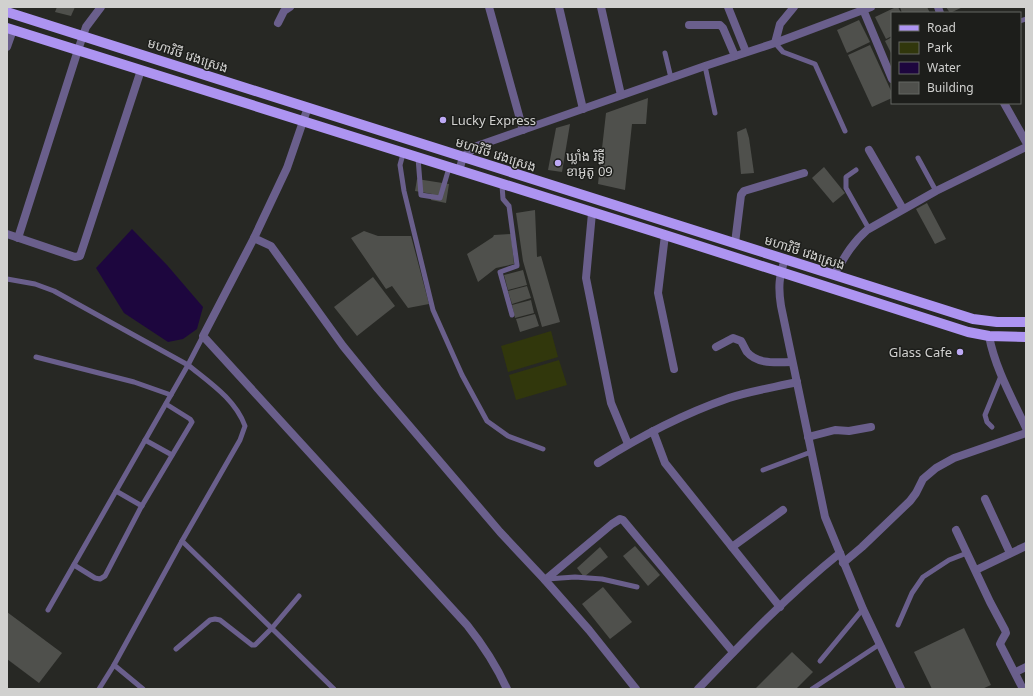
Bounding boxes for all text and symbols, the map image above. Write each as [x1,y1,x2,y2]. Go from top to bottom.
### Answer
legend [891,12,1021,104]
text: Road [927,19,956,36]
street label: មហាវិថី វេងស្រេង [145,33,231,77]
text: Park [927,39,953,56]
text: Water [927,59,961,76]
text: Building [927,79,974,96]
place label: Lucky Express [451,111,536,129]
marker: Lucky Express [438,115,448,125]
street label: មហាវិថី វេងស្រេង [453,132,539,176]
place label: ឃ្លាំង រិទ្ធី ខាអូតូ 09 [566,147,613,180]
marker: ឃ្លាំង រិទ្ធី ខាអូតូ 09 [553,158,563,168]
street label: មហាវិថី វេងស្រេង [762,230,848,274]
place label: Glass Cafe [889,343,952,361]
marker: Glass Cafe [955,347,965,357]

